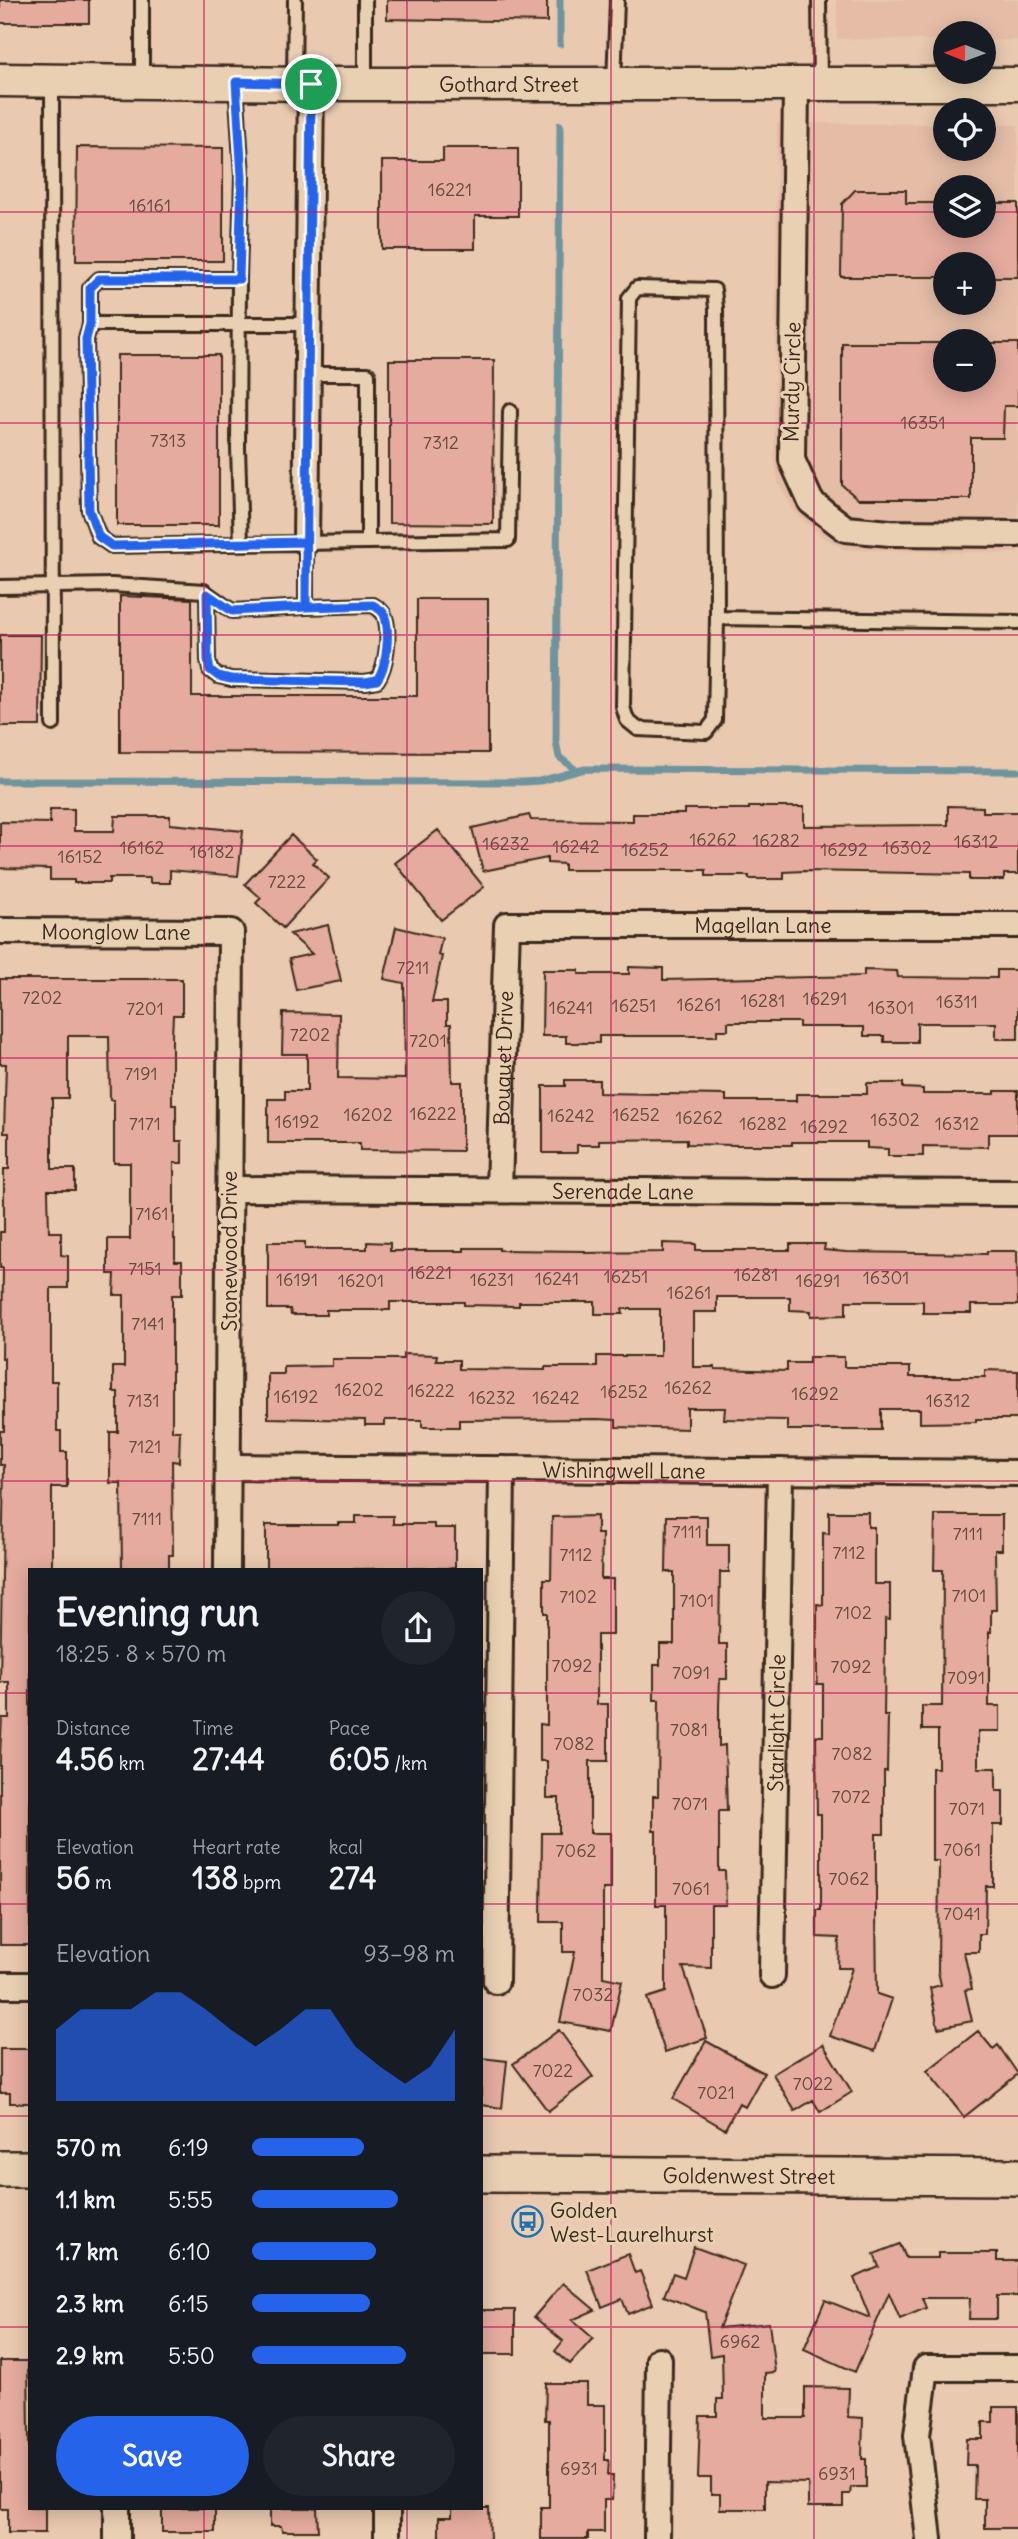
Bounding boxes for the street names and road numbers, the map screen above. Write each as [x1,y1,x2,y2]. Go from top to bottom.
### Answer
street label: Gothard Street [439,71,579,98]
street label: Murdy Circle [777,322,807,442]
street label: Magellan Lane [694,912,832,939]
street label: Moonglow Lane [41,918,191,945]
street label: Bouquet Drive [487,990,519,1126]
street label: Stonewood Drive [216,1171,243,1331]
street label: Serenade Lane [552,1177,694,1205]
street label: Wishingwell Lane [542,1456,706,1484]
street label: Starlight Circle [761,1654,791,1792]
street label: Goldenwest Street [662,2162,836,2189]

